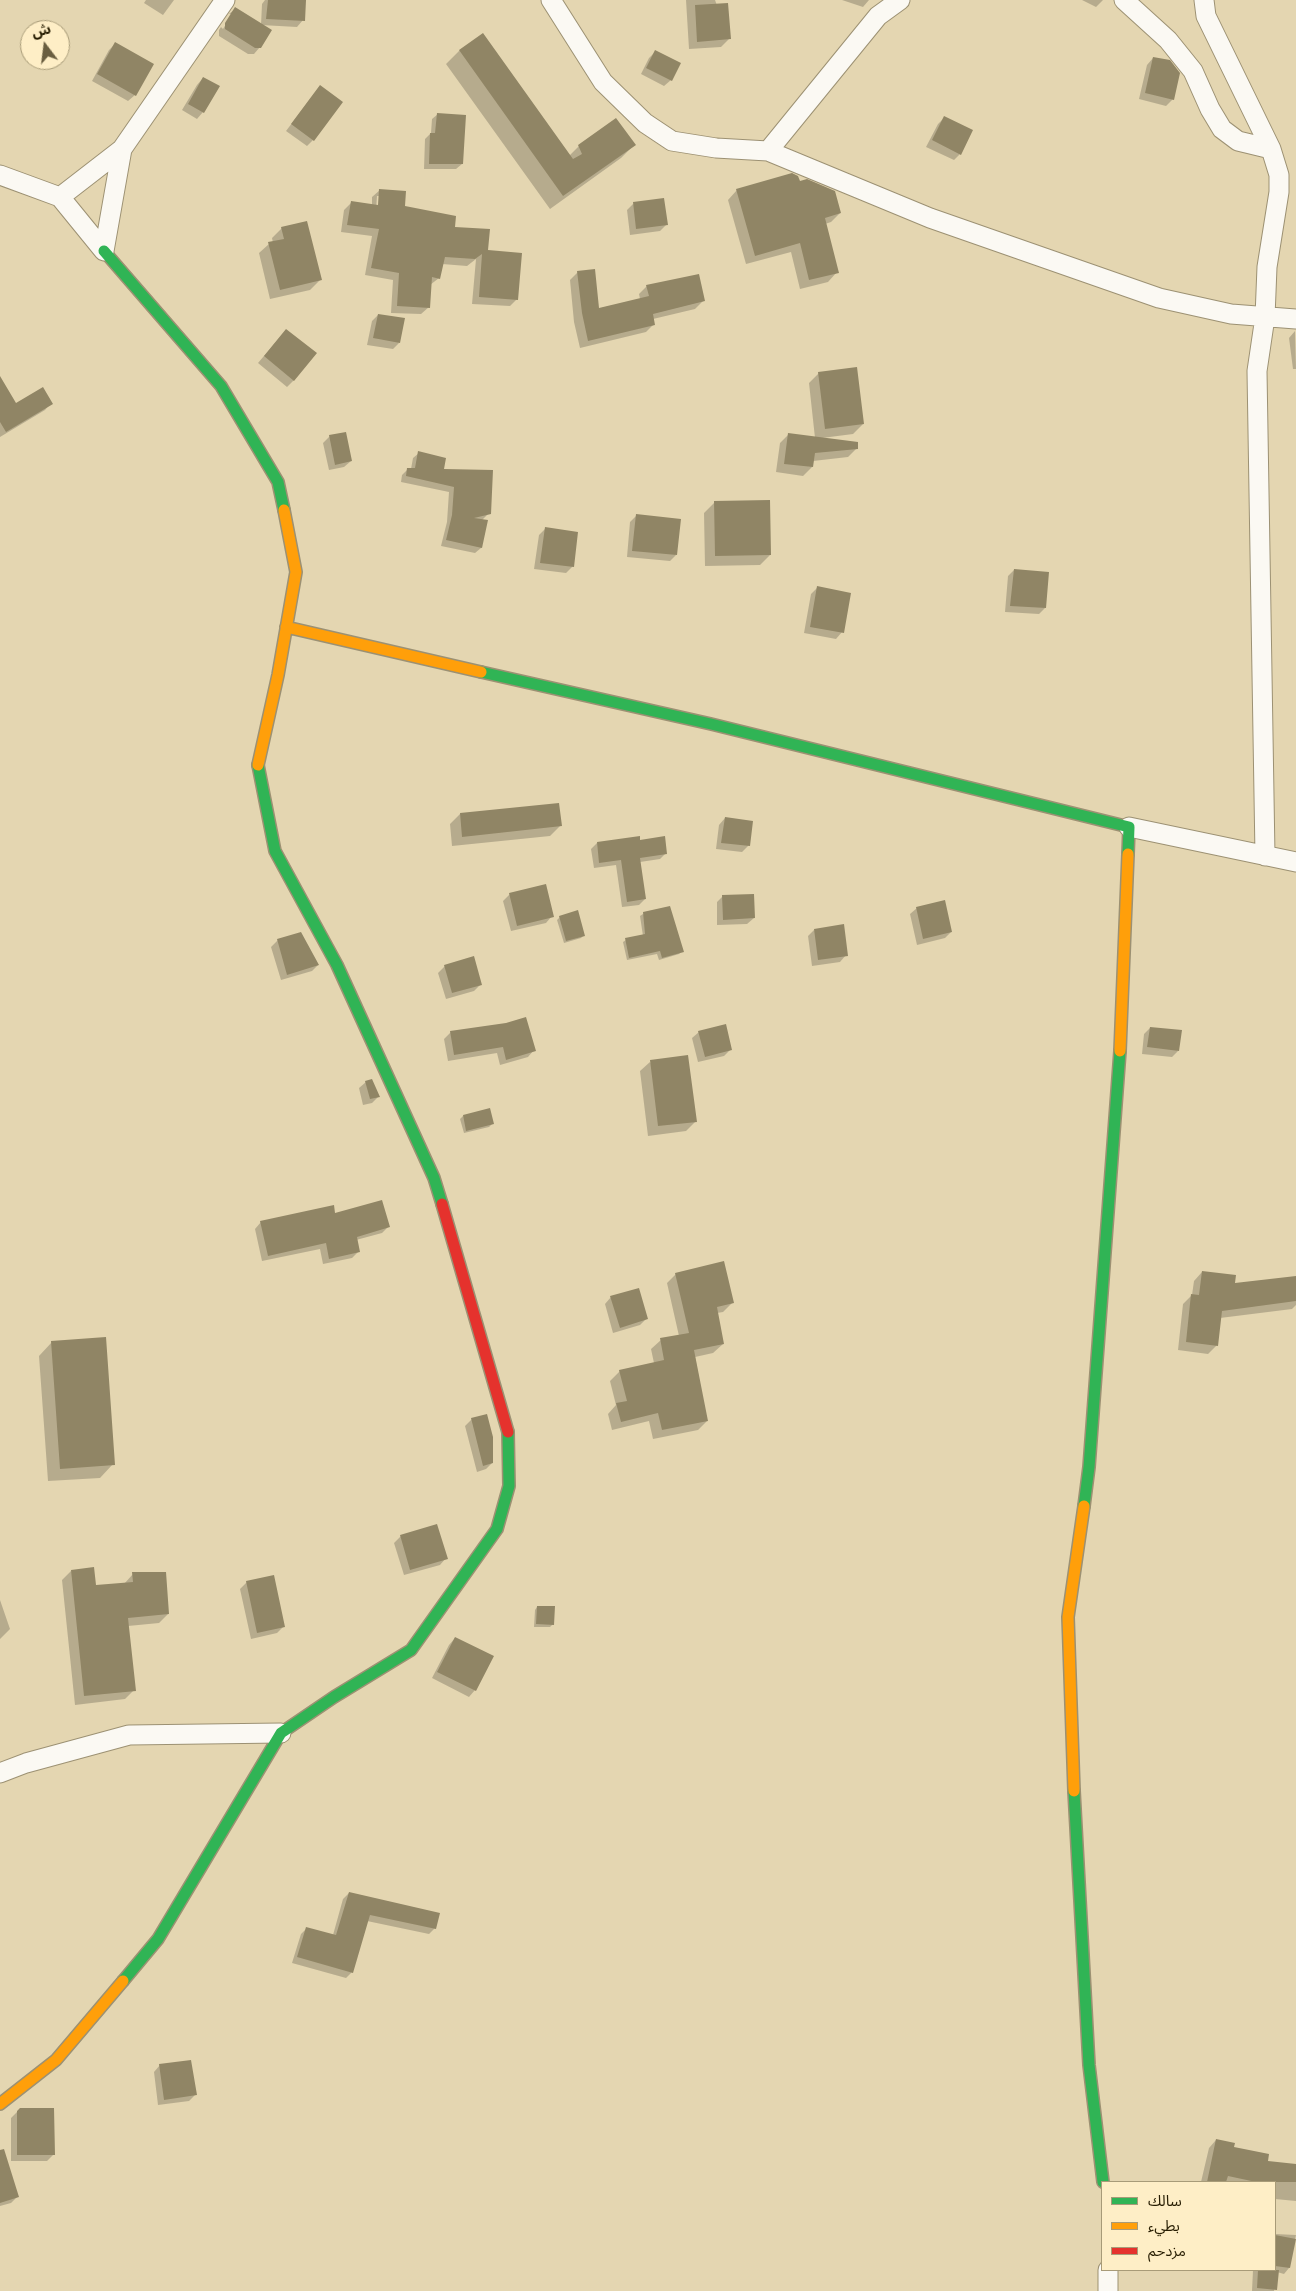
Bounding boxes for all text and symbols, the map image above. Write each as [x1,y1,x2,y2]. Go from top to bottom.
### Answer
north arrow [20,20,70,70]
text: ش [30,20,53,42]
legend [1101,2181,1276,2271]
text: سالك [1148,2192,1182,2210]
text: بطيء [1148,2217,1180,2235]
text: مزدحم [1148,2242,1186,2260]

